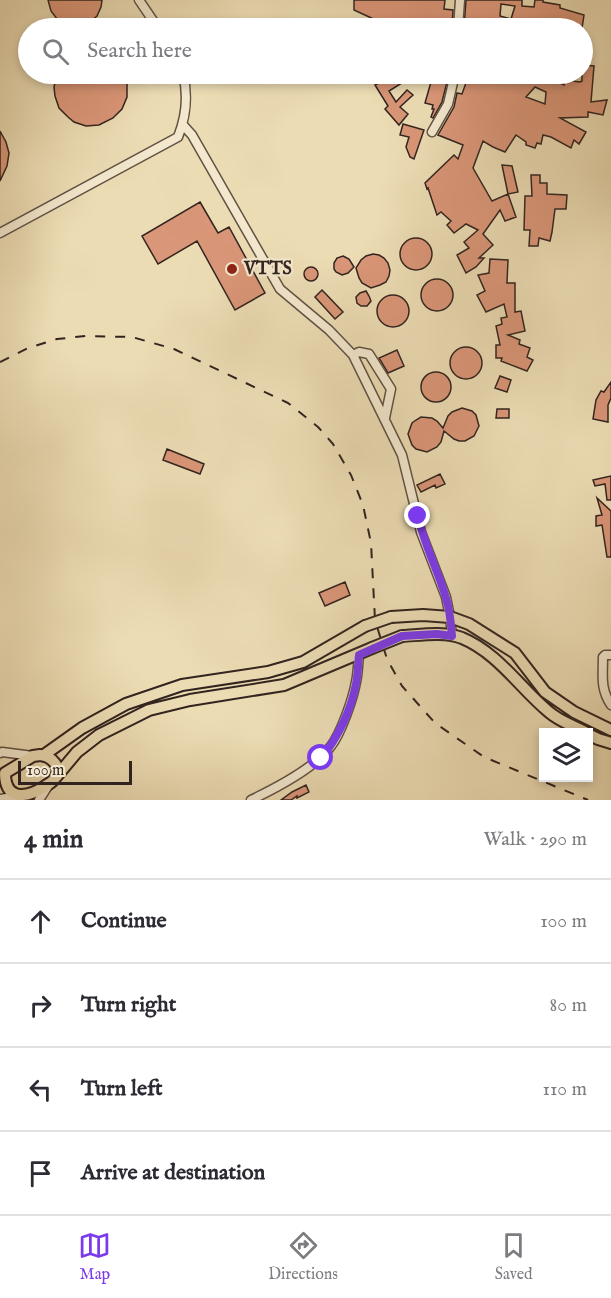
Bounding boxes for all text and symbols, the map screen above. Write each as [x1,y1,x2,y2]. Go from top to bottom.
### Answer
search box [18,18,593,84]
icon: search [39,35,72,68]
text: Search here [87,37,192,65]
place label: VTTS [243,258,292,281]
marker: VTTS [225,262,239,276]
route end [404,502,430,528]
map controls [539,728,593,782]
button: layers [539,728,593,782]
route start [307,744,333,770]
scale bar [18,758,132,786]
text: 100 m [27,761,64,781]
text: 4 min [24,823,83,856]
text: Walk · 290 m [483,827,587,852]
icon: ahead [24,905,57,938]
text: Continue [81,907,167,935]
text: 100 m [540,909,587,934]
icon: right [24,989,57,1022]
text: Turn right [81,991,176,1019]
text: 80 m [550,993,587,1018]
icon: left [24,1073,57,1106]
text: Turn left [81,1075,163,1103]
text: 110 m [543,1077,587,1102]
icon: arrive [24,1157,57,1190]
text: Arrive at destination [81,1159,265,1187]
tab: Map [78,1229,111,1285]
tab: Directions [268,1229,338,1285]
tab: Saved [495,1229,533,1285]

